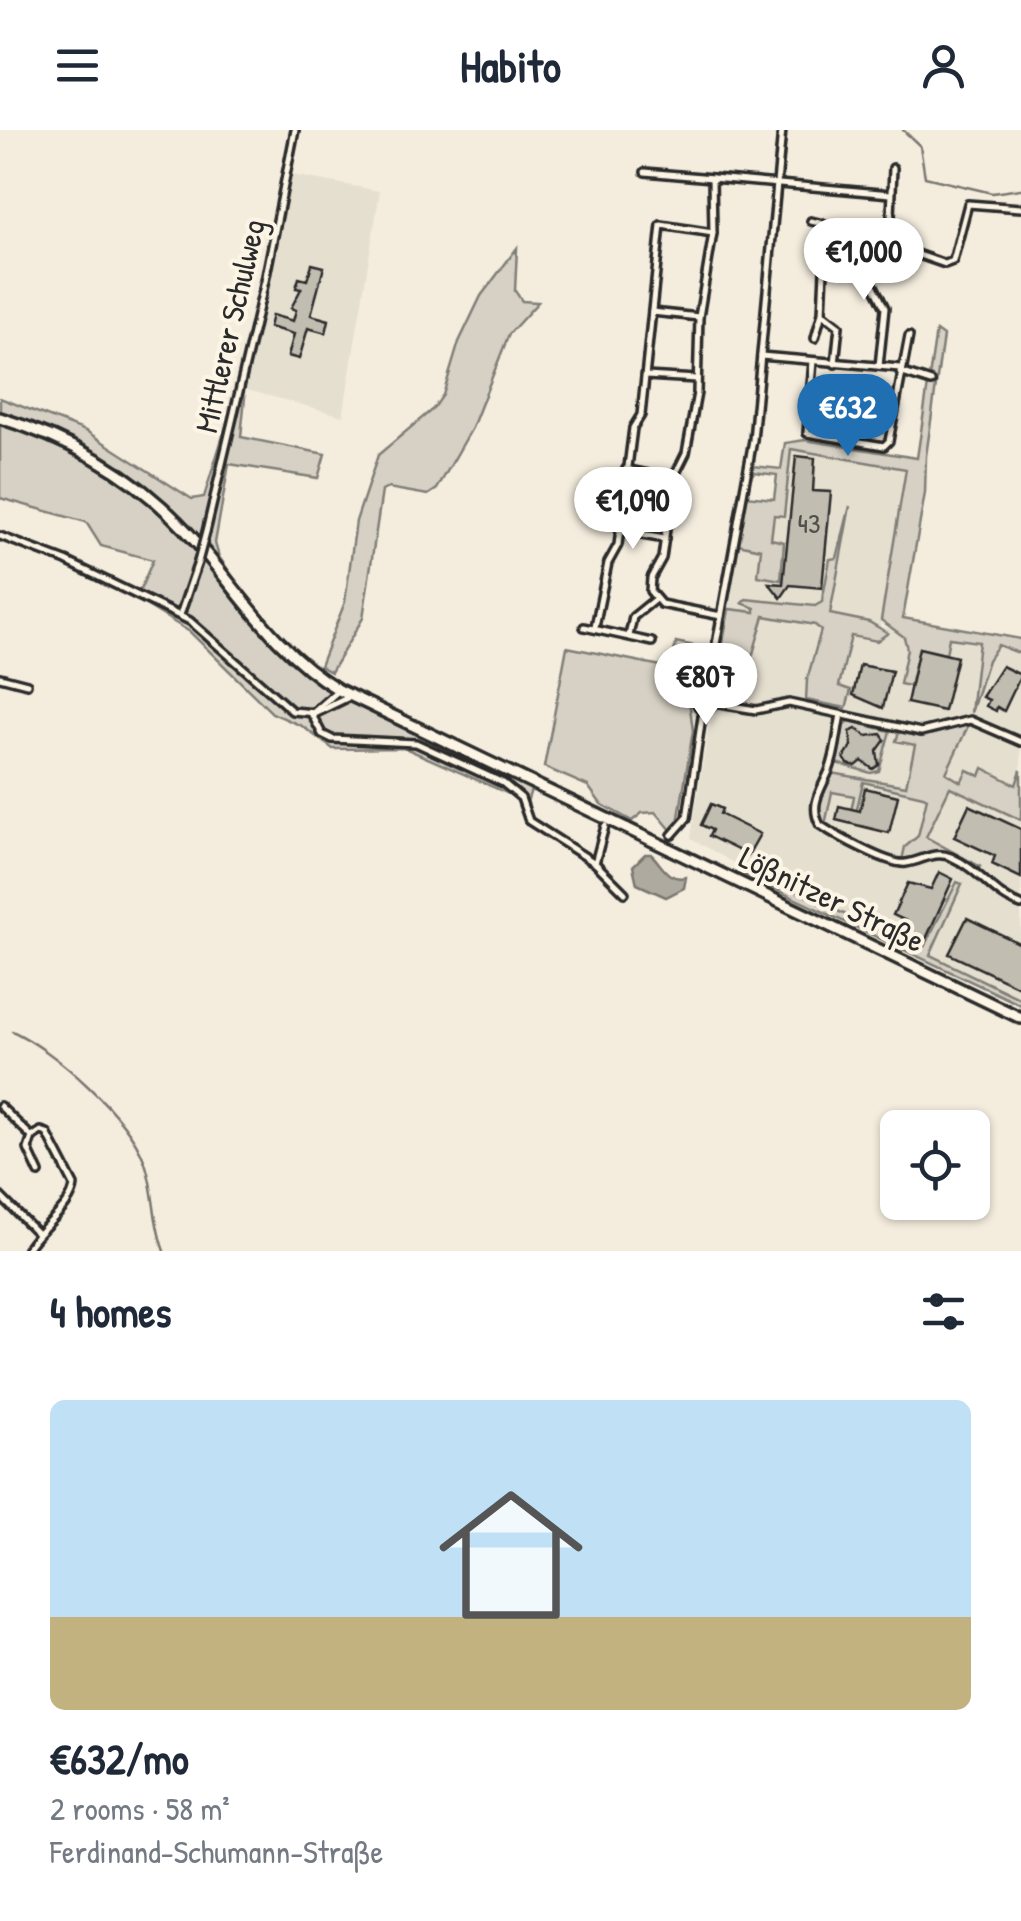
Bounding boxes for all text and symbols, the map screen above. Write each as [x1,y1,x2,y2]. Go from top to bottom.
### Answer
text: Habito [460,35,561,96]
icon: menu [50,38,105,93]
icon: person [916,38,971,93]
street label: Mittlerer Schulweg [184,215,275,437]
pin: €1,000 [783,218,945,303]
text: €1,000 [826,229,902,272]
pin: €632 [789,374,907,459]
text: €632 [819,385,877,428]
pin: €1,090 [552,467,714,552]
text: €1,090 [596,478,670,521]
house number: 43 [797,504,821,542]
pin: €807 [647,643,765,728]
text: €807 [676,654,736,697]
street label: Lößnitzer Straße [733,835,932,962]
map controls [880,1110,990,1220]
button: locate [880,1110,990,1220]
text: 4 homes [50,1283,171,1340]
icon: filters [916,1284,971,1339]
icon: home [421,1465,601,1645]
text: €632/mo [50,1730,189,1787]
text: 2 rooms · 58 m² [50,1787,230,1830]
text: Ferdinand-Schumann-Straße [50,1830,383,1873]

